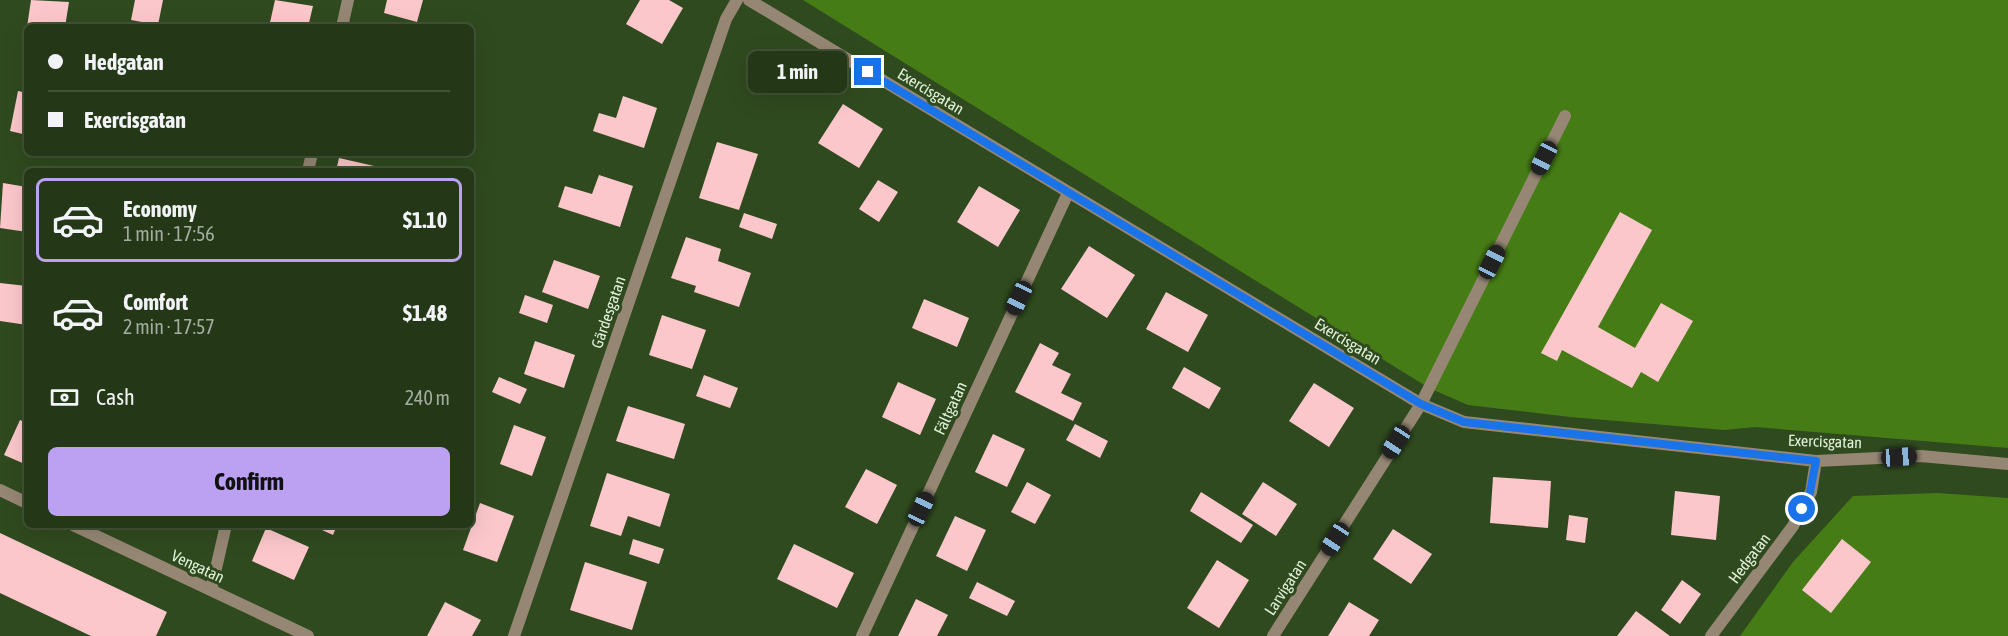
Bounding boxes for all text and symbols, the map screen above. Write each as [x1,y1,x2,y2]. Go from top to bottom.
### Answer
text: Hedgatan [84,49,164,75]
callout: 1 min [748,51,847,93]
route end [854,58,881,85]
text: 1 min [777,60,818,83]
street label: Exercisgatan [894,64,967,119]
text: Exercisgatan [84,107,186,133]
car [1528,138,1560,178]
icon: car [51,193,105,247]
text: Economy [123,196,197,222]
text: $1.10 [403,207,447,233]
text: 1 min · 17:56 [123,222,215,245]
car [1476,242,1508,282]
street label: Gärdesgatan [587,274,630,351]
car [1003,278,1035,318]
icon: car [51,286,105,340]
text: Comfort [123,289,188,315]
text: $1.48 [403,300,447,326]
street label: Exercisgatan [1311,314,1384,369]
text: 2 min · 17:57 [123,315,215,338]
street label: Fältgatan [930,379,971,438]
icon: cash [48,381,81,414]
text: Cash [96,384,135,410]
text: 240 m [405,386,450,409]
car [1379,422,1413,462]
street label: Exercisgatan [1788,431,1862,452]
button: Confirm [48,447,450,516]
car [1880,447,1918,467]
car [905,489,937,529]
route start [1788,495,1815,522]
car [1318,519,1352,559]
street label: Hedgatan [1724,529,1774,587]
street label: Vengatan [168,546,227,587]
street label: Larvigatan [1260,556,1310,619]

